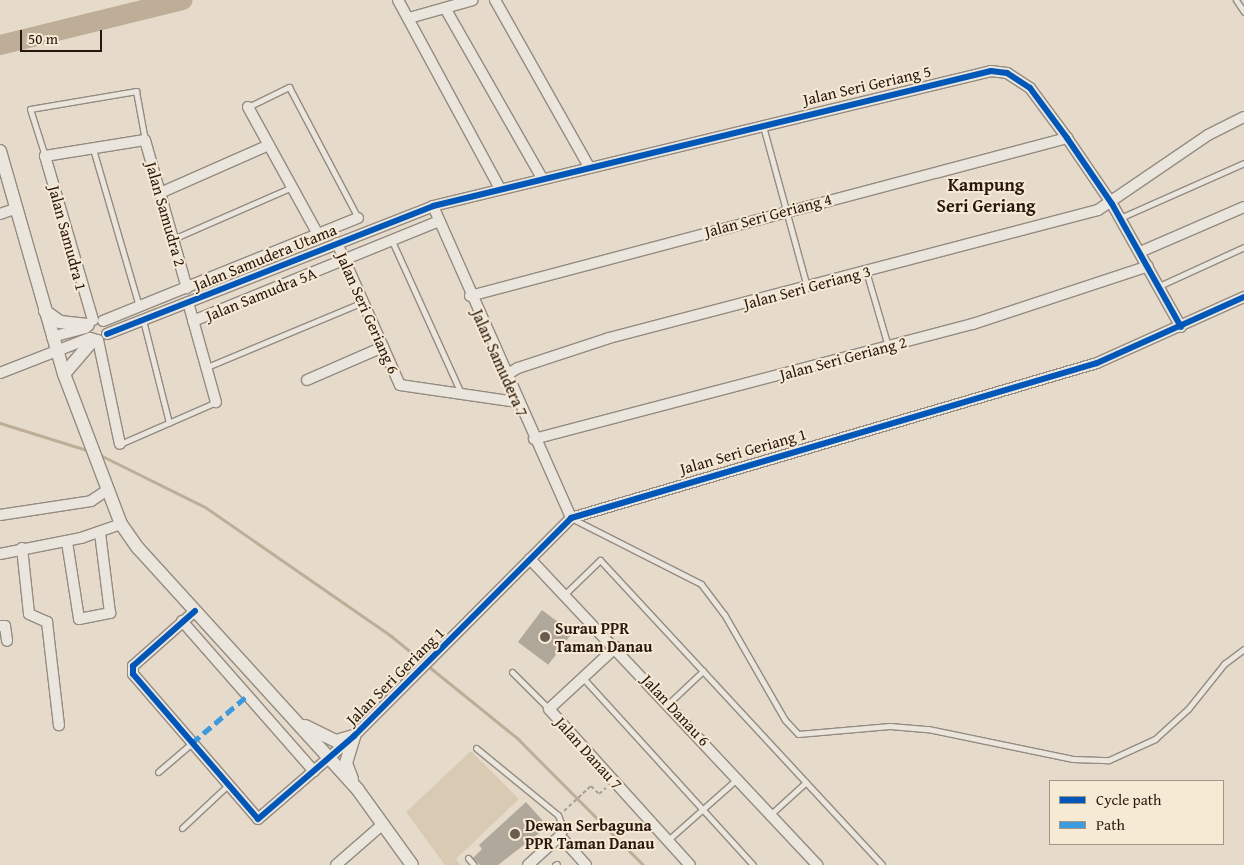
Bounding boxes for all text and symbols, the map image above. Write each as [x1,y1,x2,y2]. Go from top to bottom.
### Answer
scale bar [22,20,105,52]
text: 50 m [28,28,58,49]
street label: Jalan Seri Geriang 5 [801,61,933,109]
street label: Jalan Samudra 2 [142,159,190,269]
district label: Kampung Seri Geriang [936,175,1036,218]
street label: Jalan Samudra 1 [45,183,91,293]
street label: Jalan Seri Geriang 4 [702,189,834,241]
street label: Jalan Samudera Utama [191,220,339,294]
street label: Jalan Seri Geriang 6 [333,249,403,377]
street label: Jalan Seri Geriang 3 [741,261,873,313]
street label: Jalan Samudra 5A [203,263,319,325]
street label: Jalan Samudera 7 [468,306,532,420]
street label: Jalan Seri Geriang 2 [777,332,909,384]
street label: Jalan Seri Geriang 1 [677,424,809,478]
place label: Surau PPR Taman Danau [555,618,652,656]
street label: Jalan Seri Geriang 1 [342,623,448,729]
marker: Surau PPR Taman Danau [539,631,551,643]
street label: Jalan Danau 6 [638,670,714,750]
street label: Jalan Danau 7 [551,713,627,793]
legend [1049,780,1224,845]
text: Cycle path [1096,789,1162,810]
text: Path [1096,814,1125,835]
place label: Dewan Serbaguna PPR Taman Danau [525,815,654,853]
marker: Dewan Serbaguna PPR Taman Danau [509,828,521,840]

